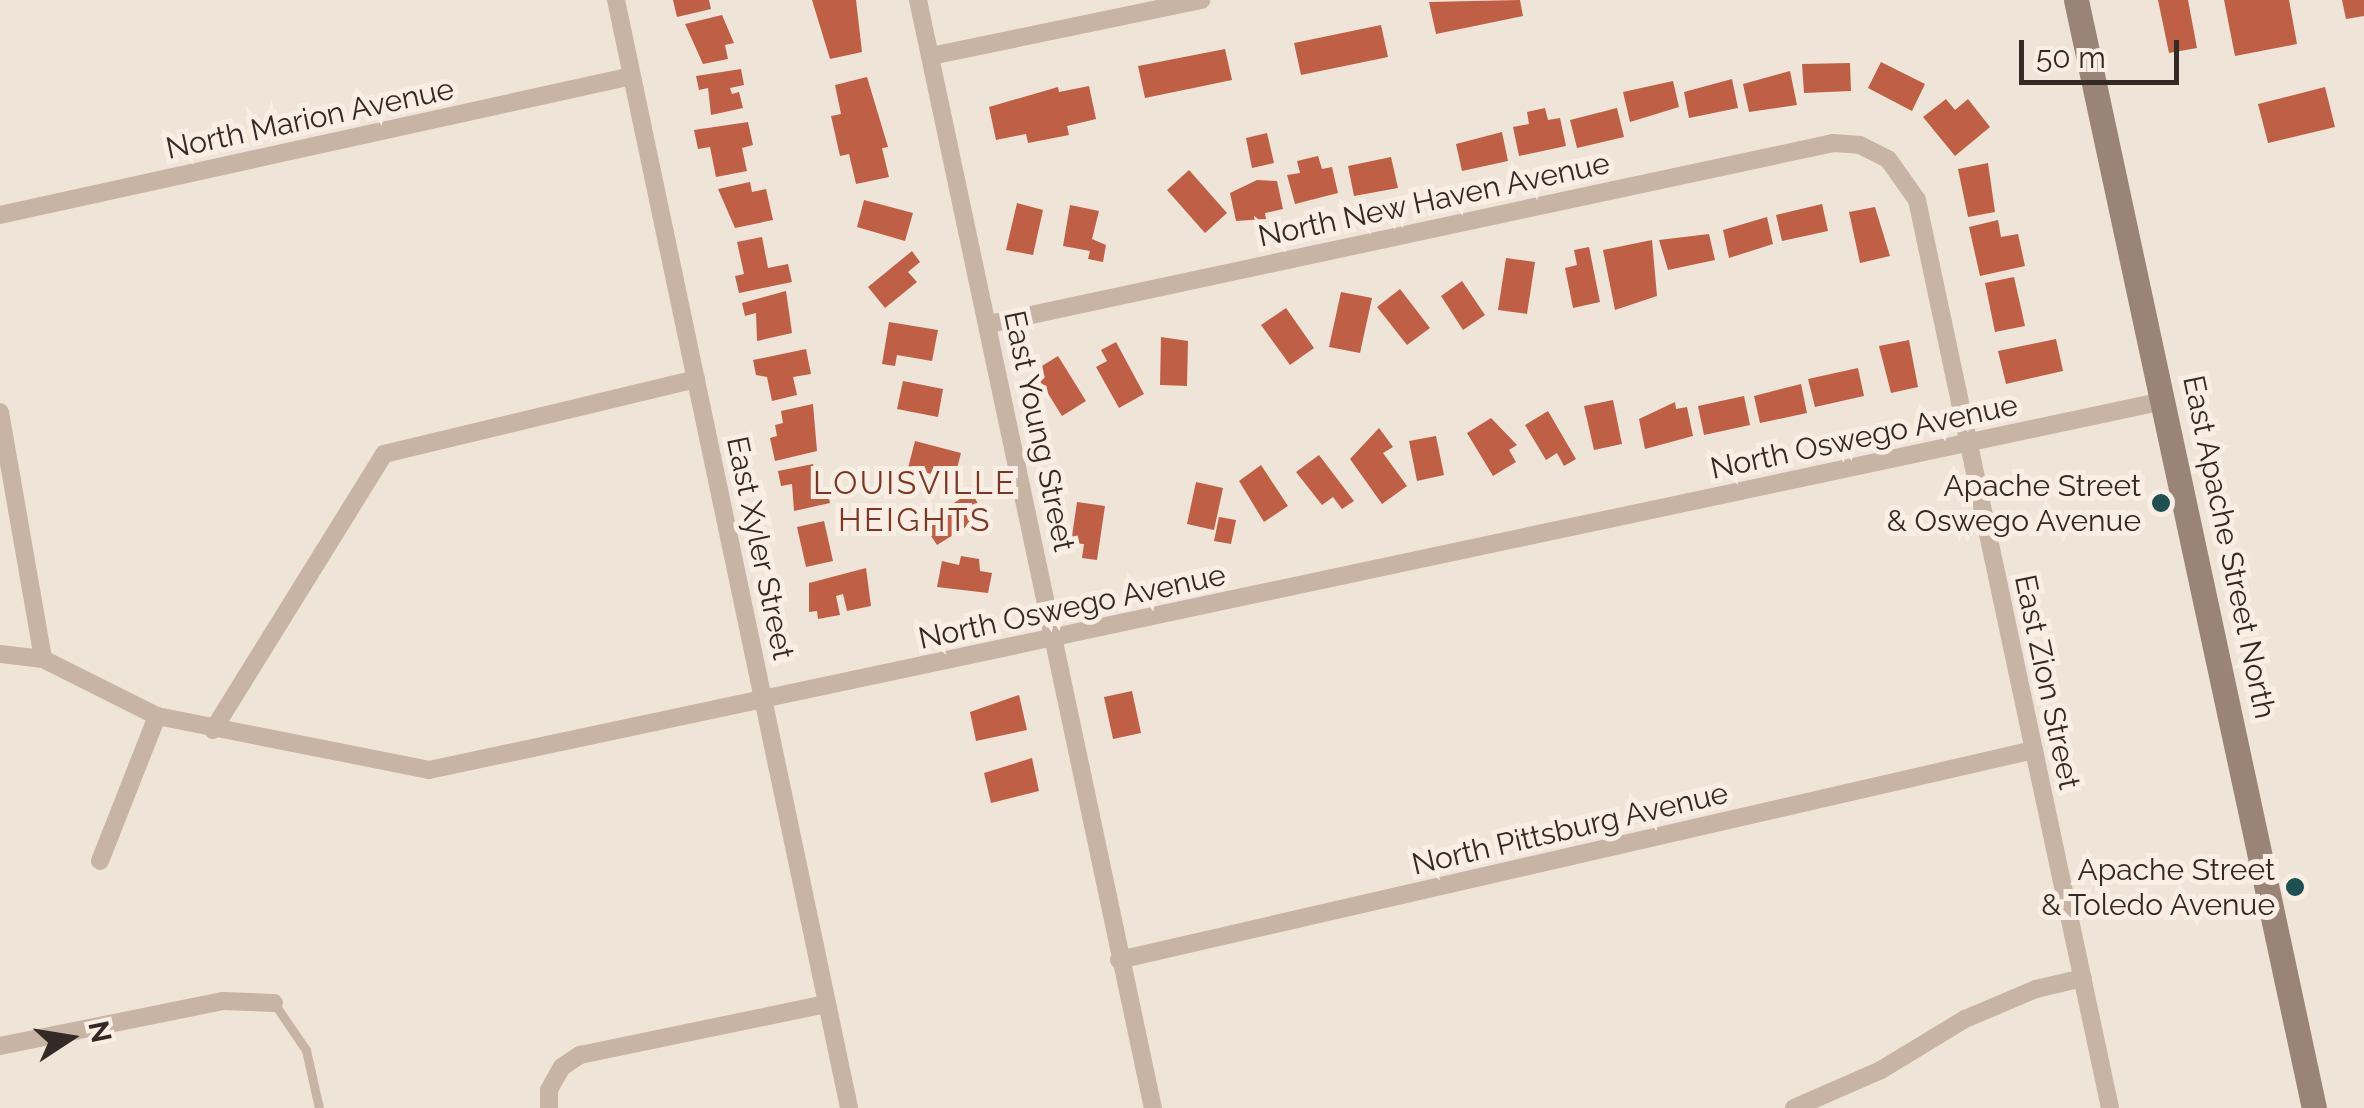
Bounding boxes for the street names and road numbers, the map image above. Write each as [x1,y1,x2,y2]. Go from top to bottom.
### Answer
street label: North Marion Avenue [162,71,458,167]
street label: North New Haven Avenue [1254,145,1614,255]
street label: East Young Street [996,307,1082,555]
street label: East Apache Street North [2175,372,2283,722]
street label: North Oswego Avenue [1707,387,2021,487]
street label: East Xyler Street [719,433,801,663]
street label: North Oswego Avenue [915,557,1229,657]
street label: East Zion Street [2007,571,2087,793]
street label: North Pittsburg Avenue [1408,775,1732,883]

